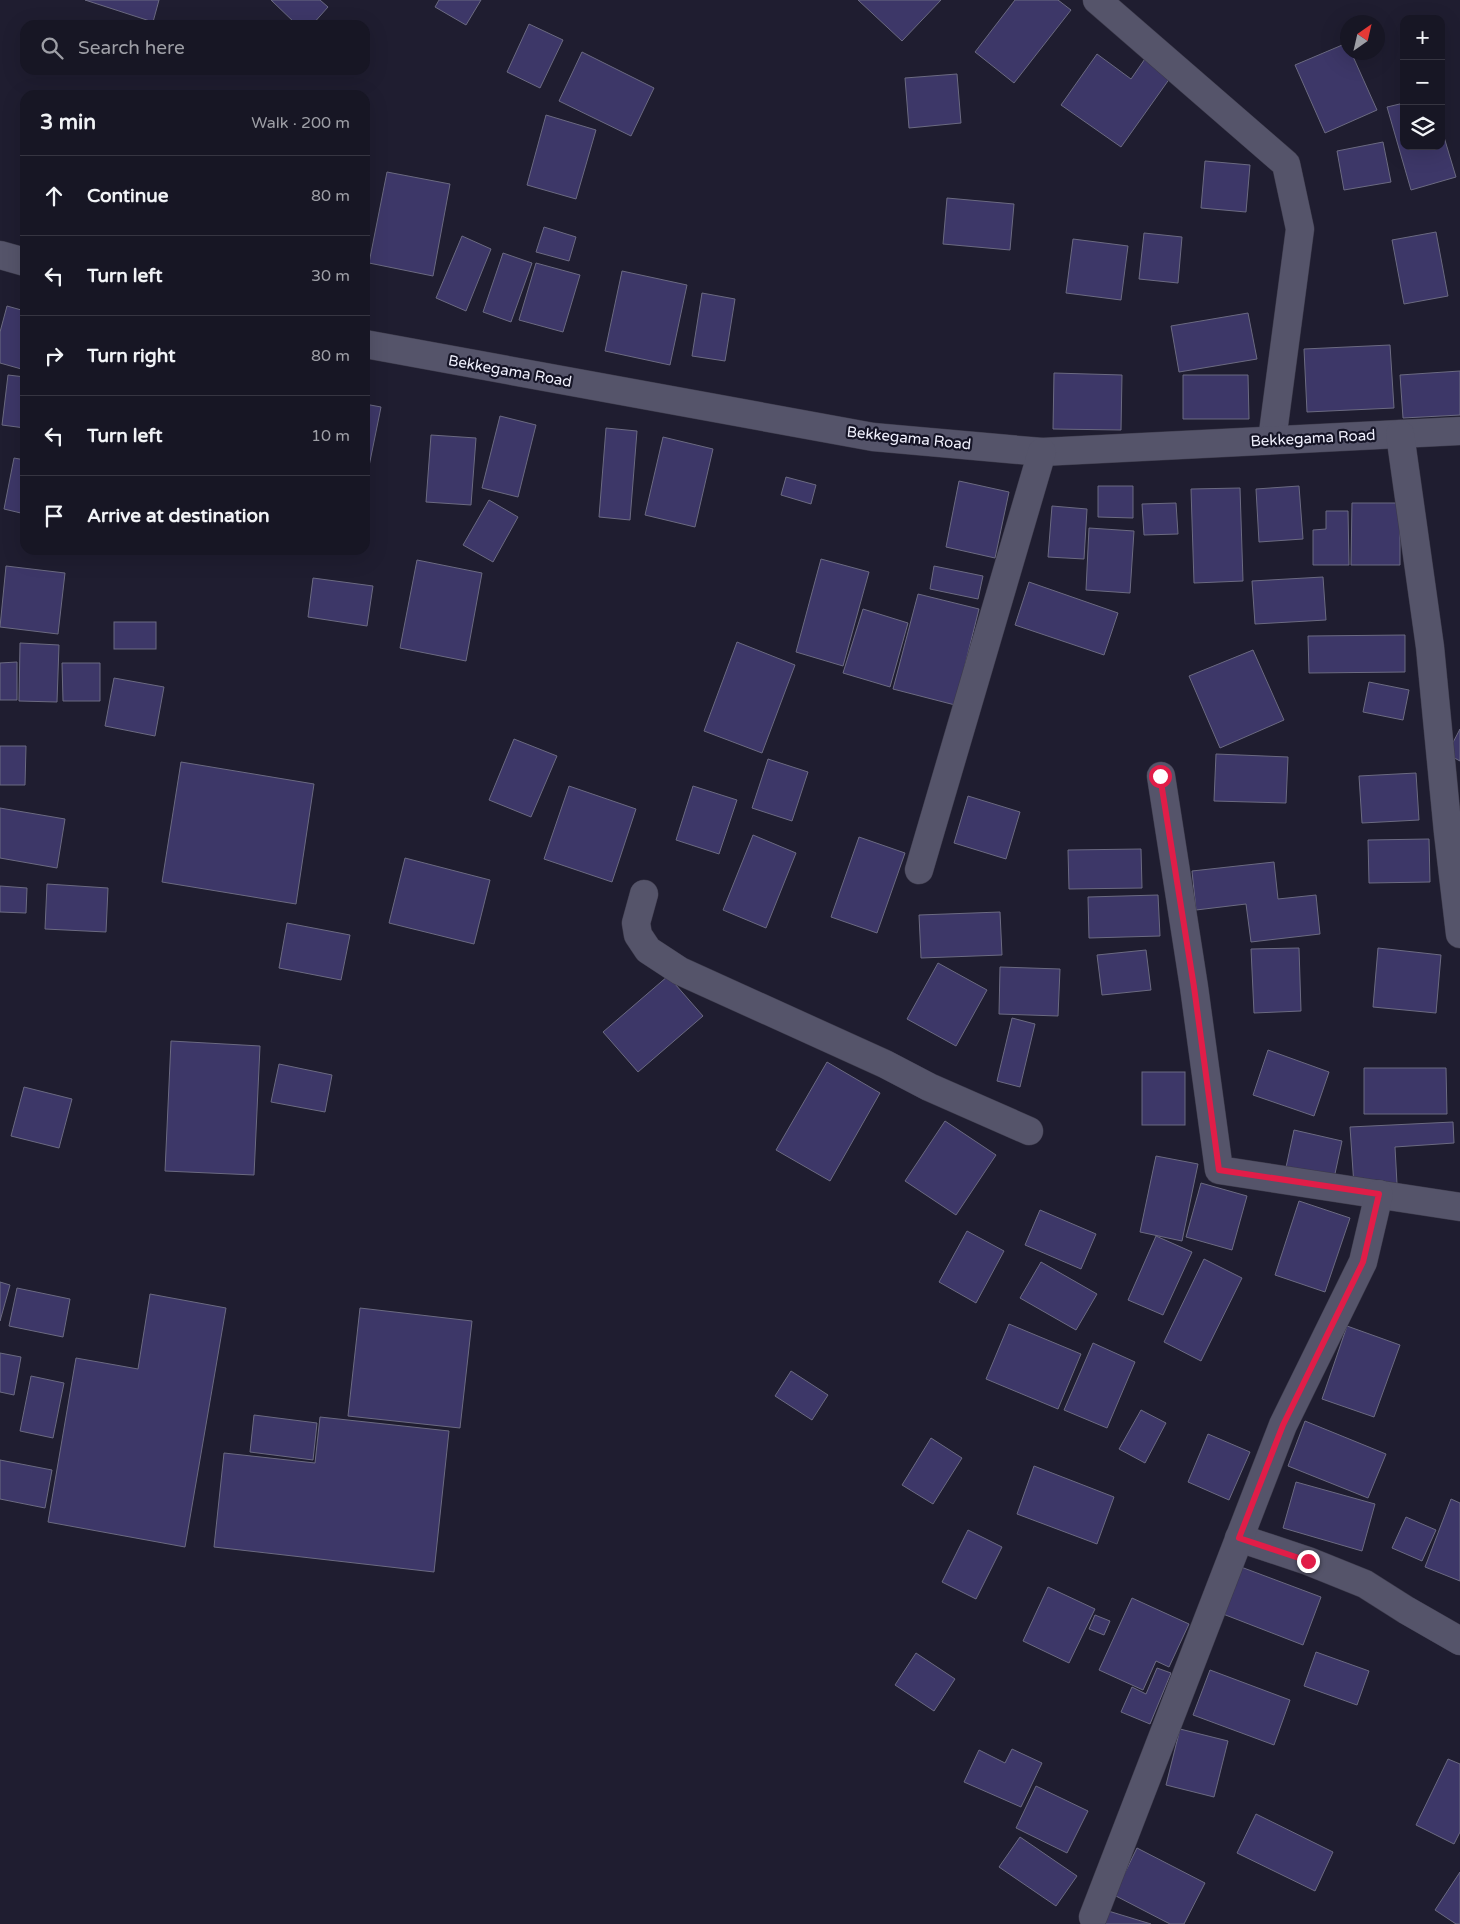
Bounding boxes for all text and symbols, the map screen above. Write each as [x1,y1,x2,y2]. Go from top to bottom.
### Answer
north arrow [1340,15,1385,60]
map controls [1400,15,1445,150]
button: + [1400,15,1445,60]
search box [20,20,370,75]
icon: search [38,34,66,62]
text: Search here [78,37,185,59]
button: − [1400,60,1445,105]
button: layers [1400,105,1445,150]
text: 3 min [40,110,96,135]
text: Walk · 200 m [251,113,350,133]
icon: ahead [40,182,68,210]
text: Continue [87,185,169,207]
text: 80 m [311,186,350,206]
icon: left [40,262,68,290]
text: Turn left [87,265,163,287]
text: 30 m [311,266,350,286]
icon: right [40,342,68,370]
text: Turn right [87,345,175,367]
text: 80 m [311,346,350,366]
street label: Bekkegama Road [447,351,573,391]
icon: left [40,422,68,450]
street label: Bekkegama Road [846,423,972,453]
text: Turn left [87,425,163,447]
text: 10 m [311,426,350,446]
street label: Bekkegama Road [1250,426,1376,450]
icon: arrive [40,502,68,530]
text: Arrive at destination [87,505,270,527]
route start [1149,765,1172,788]
route end [1297,1550,1320,1573]

